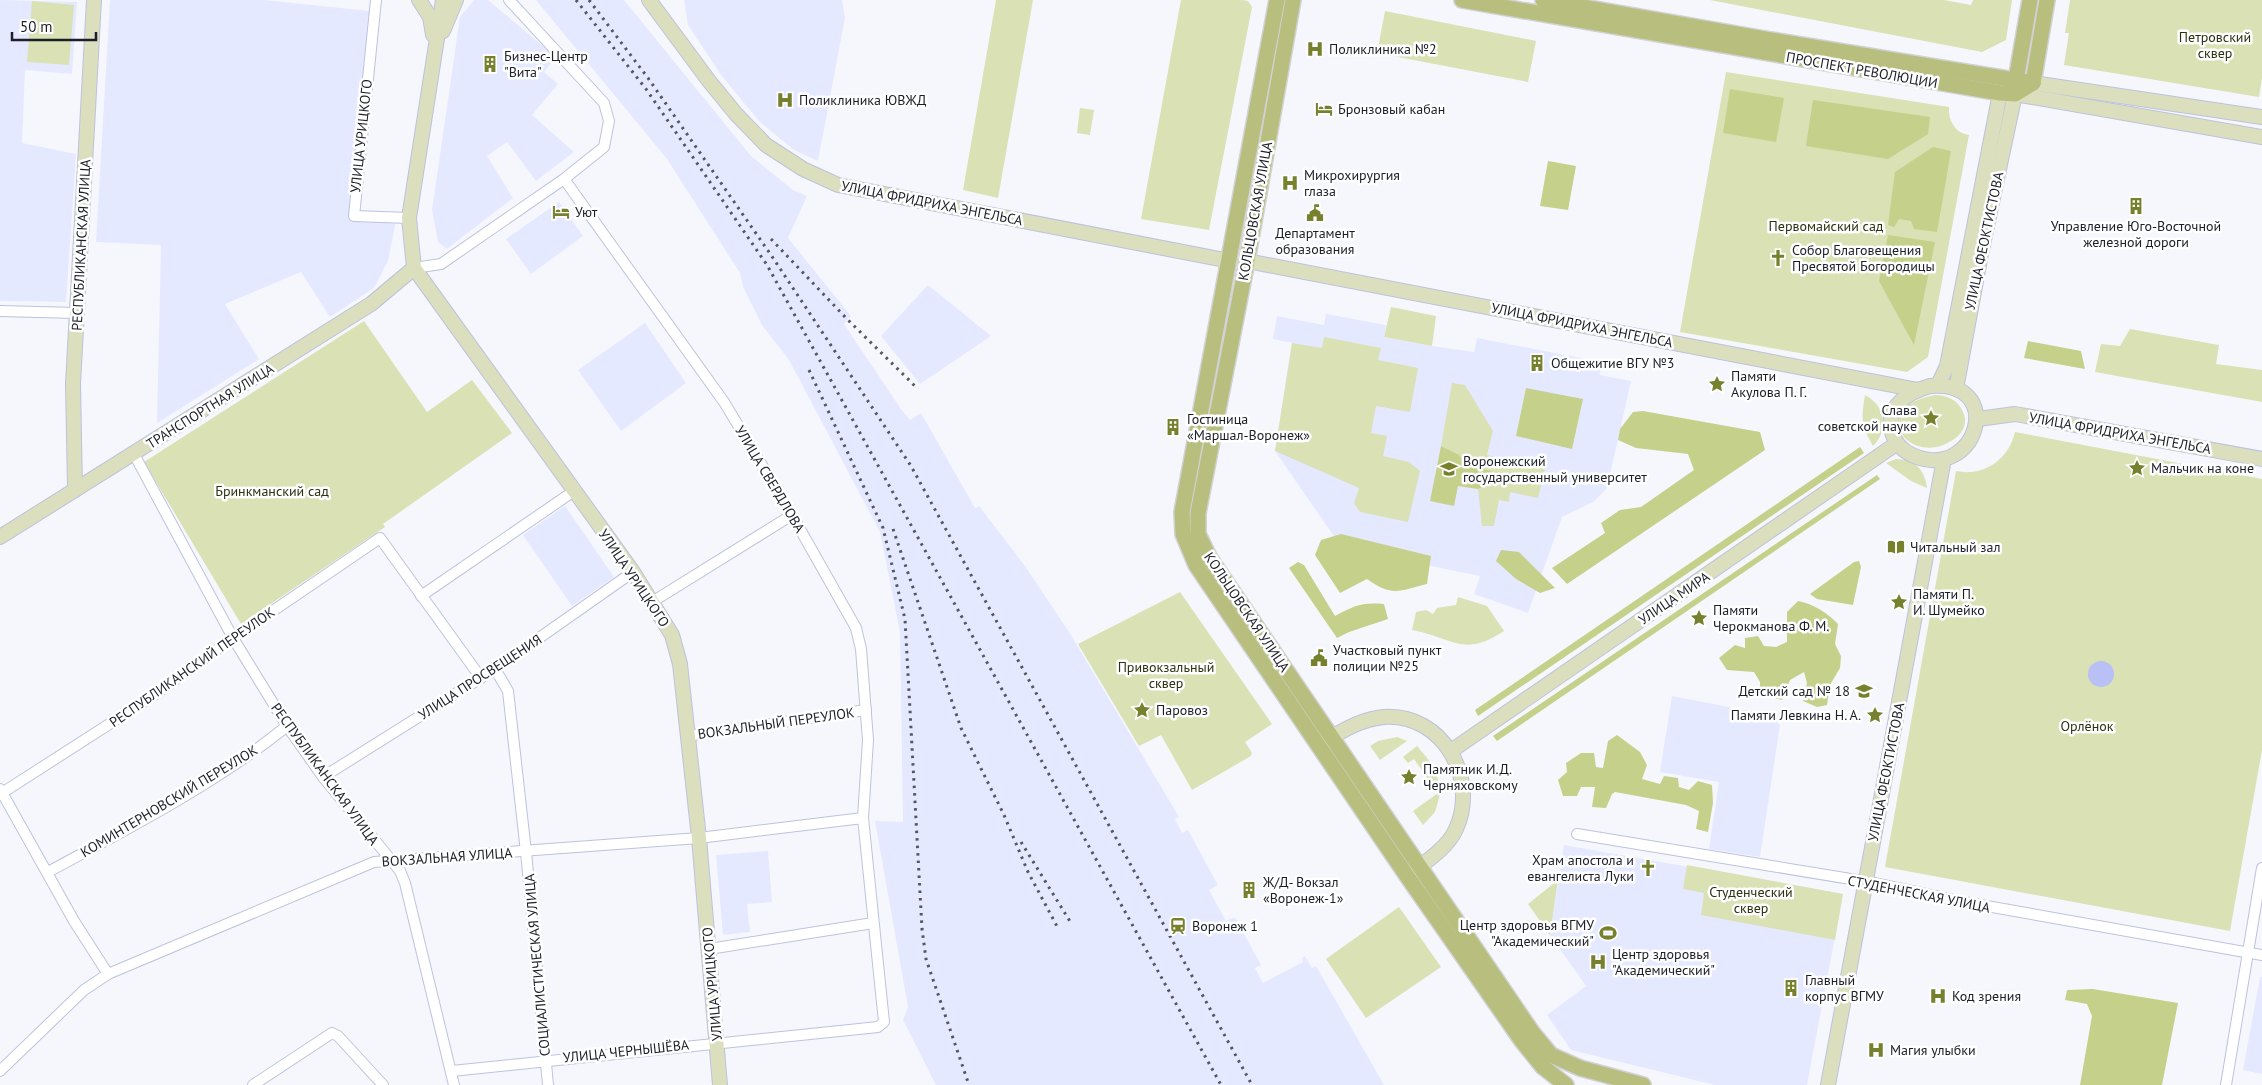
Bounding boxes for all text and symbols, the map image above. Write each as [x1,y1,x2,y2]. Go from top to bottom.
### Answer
scale bar [12,10,96,42]
text: 50 m [20,17,53,36]
park label: Петровский сквер [2179,28,2251,62]
hospital icon: Поликлиника №2 [1305,39,1325,59]
place label: Поликлиника №2 [1329,40,1437,58]
place label: Бизнес-Центр "Вита" [504,47,588,81]
street label: ПРОСПЕКТ РЕВОЛЮЦИИ [1785,48,1939,92]
building icon: Бизнес-Центр "Вита" [480,54,500,74]
street label: УЛИЦА УРИЦКОГО [346,78,376,194]
hospital icon: Поликлиника ЮВЖД [775,90,795,110]
place label: Поликлиника ЮВЖД [799,91,926,109]
hotel icon: Бронзовый кабан [1314,99,1334,119]
place label: Бронзовый кабан [1338,100,1445,118]
street label: КОЛЬЦОВСКАЯ УЛИЦА [1234,139,1276,282]
street label: РЕСПУБЛИКАНСКАЯ УЛИЦА [68,158,95,331]
place label: Микрохирургия глаза [1304,166,1400,200]
street label: УЛИЦА ФЕОКТИСТОВА [1961,169,2008,312]
hospital icon: Микрохирургия глаза [1280,173,1300,193]
street label: УЛИЦА ФРИДРИХА ЭНГЕЛЬСА [840,177,1025,230]
building icon: Управление Юго-Восточной железной дороги [2126,196,2146,216]
hotel icon: Уют [551,202,571,222]
place label: Уют [575,203,598,221]
public building icon: Департамент образования [1305,203,1325,223]
park label: Первомайский сад [1769,217,1884,235]
place label: Управление Юго-Восточной железной дороги [2051,217,2221,251]
place label: Департамент образования [1275,224,1355,258]
place label: Собор Благовещения Пресвятой Богородицы [1792,241,1935,275]
church icon: Собор Благовещения Пресвятой Богородицы [1768,248,1788,268]
street label: УЛИЦА ФРИДРИХА ЭНГЕЛЬСА [1490,299,1675,352]
building icon: Общежитие ВГУ №3 [1527,353,1547,373]
place label: Общежитие ВГУ №3 [1551,354,1674,372]
street label: ТРАНСПОРТНАЯ УЛИЦА [143,359,278,453]
place label: Памяти Акулова П. Г. [1731,367,1807,401]
place icon: Памяти Акулова П. Г. [1707,374,1727,394]
place label: Слава советской науке [1818,401,1917,435]
place icon: Слава советской науке [1921,408,1941,428]
street label: УЛИЦА ФРИДРИХА ЭНГЕЛЬСА [2028,408,2213,458]
place label: Гостиница «Маршал-Воронеж» [1187,410,1310,444]
building icon: Гостиница «Маршал-Воронеж» [1163,417,1183,437]
street label: УЛИЦА СВЕРДЛОВА [731,422,809,536]
place label: Воронежский государственный университет [1463,452,1647,486]
place icon: Мальчик на коне [2127,458,2147,478]
school or university icon: Воронежский государственный университет [1439,459,1459,479]
place label: Мальчик на коне [2151,459,2254,477]
park label: Бринкманский сад [215,482,329,500]
street label: УЛИЦА УРИЦКОГО [595,526,673,630]
library icon: Читальный зал [1886,537,1906,557]
place label: Читальный зал [1910,538,2001,556]
street label: КОЛЬЦОВСКАЯ УЛИЦА [1200,549,1294,676]
street label: УЛИЦА МИРА [1635,567,1714,628]
place label: Памяти П. И. Шумейко [1913,585,1985,619]
place icon: Памяти П. И. Шумейко [1889,592,1909,612]
place label: Памяти Черокманова Ф. М. [1713,601,1829,635]
street label: РЕСПУБЛИКАНСКИЙ ПЕРЕУЛОК [106,603,279,731]
place icon: Памяти Черокманова Ф. М. [1689,608,1709,628]
street label: УЛИЦА ПРОСВЕЩЕНИЯ [415,630,545,724]
place label: Участковый пункт полиции №25 [1333,641,1442,675]
public building icon: Участковый пункт полиции №25 [1309,648,1329,668]
park label: Привокзальный сквер [1118,658,1214,692]
school or university icon: Детский сад № 18 [1854,681,1874,701]
place label: Детский сад № 18 [1739,682,1850,700]
street label: РЕСПУБЛИКАНСКАЯ УЛИЦА [267,699,383,849]
place icon: Паровоз [1132,700,1152,720]
street label: УЛИЦА ФЕОКТИСТОВА [1864,700,1908,843]
place label: Паровоз [1156,701,1208,719]
street label: ВОКЗАЛЬНЫЙ ПЕРЕУЛОК [696,703,856,743]
place icon: Памяти Левкина Н. А. [1865,705,1885,725]
place label: Памяти Левкина Н. А. [1731,706,1861,724]
park label: Орлёнок [2061,717,2114,735]
street label: КОМИНТЕРНОВСКИЙ ПЕРЕУЛОК [77,741,261,861]
place label: Памятник И.Д. Черняховскому [1423,760,1518,794]
place icon: Памятник И.Д. Черняховскому [1399,767,1419,787]
street label: ВОКЗАЛЬНАЯ УЛИЦА [381,843,514,871]
place label: Храм апостола и евангелиста Луки [1527,851,1634,885]
church icon: Храм апостола и евангелиста Луки [1638,858,1658,878]
street label: СТУДЕНЧЕСКАЯ УЛИЦА [1846,871,1992,917]
street label: СОЦИАЛИСТИЧЕСКАЯ УЛИЦА [520,872,554,1057]
place label: Ж/Д- Вокзал «Воронеж-1» [1262,873,1344,907]
building icon: Ж/Д- Вокзал «Воронеж-1» [1239,880,1259,900]
park label: Студенческий сквер [1709,883,1793,917]
station icon: Воронеж 1 [1168,916,1188,936]
place label: Центр здоровья ВГМУ "Академический" [1460,916,1594,950]
place label: Воронеж 1 [1192,917,1258,935]
sports icon: Центр здоровья ВГМУ "Академический" [1598,923,1618,943]
street label: УЛИЦА УРИЦКОГО [698,926,726,1042]
place label: Центр здоровья "Академический" [1612,945,1715,979]
hospital icon: Центр здоровья "Академический" [1588,952,1608,972]
place label: Главный корпус ВГМУ [1805,971,1884,1005]
building icon: Главный корпус ВГМУ [1781,978,1801,998]
hospital icon: Код зрения [1928,986,1948,1006]
place label: Код зрения [1952,987,2021,1005]
street label: УЛИЦА ЧЕРНЫШЁВА [562,1035,691,1067]
hospital icon: Магия улыбки [1866,1040,1886,1060]
place label: Магия улыбки [1890,1041,1976,1059]

